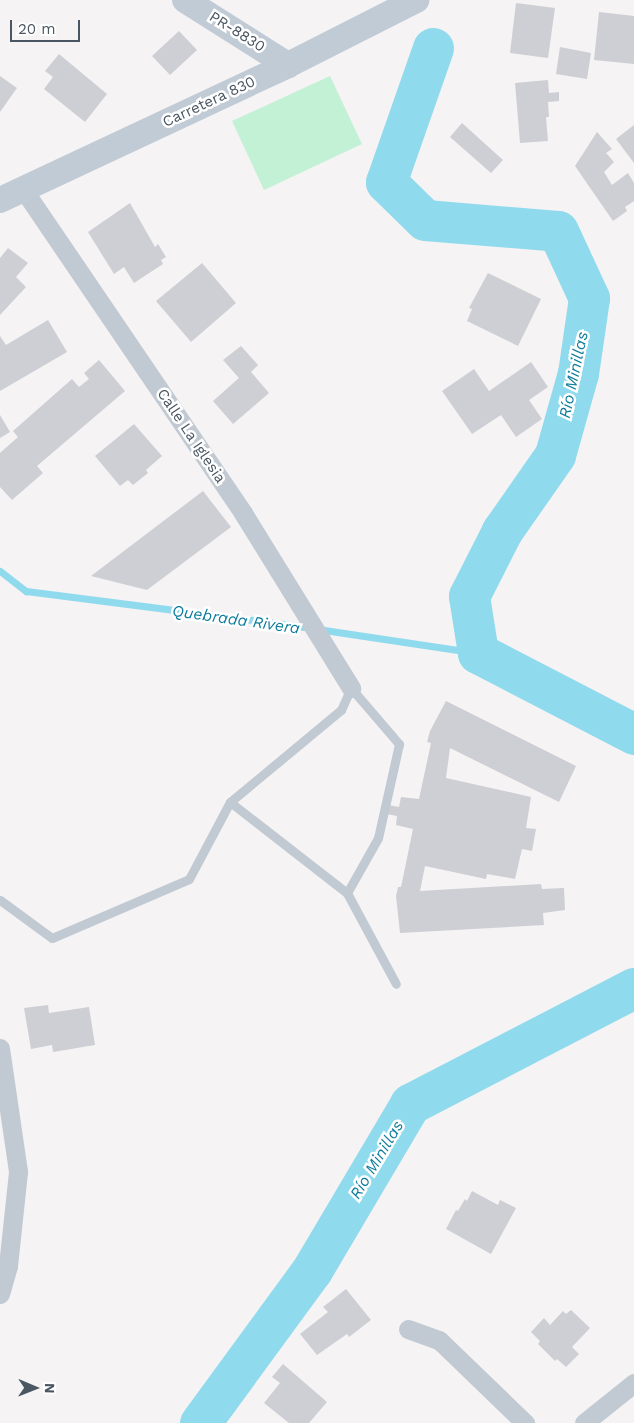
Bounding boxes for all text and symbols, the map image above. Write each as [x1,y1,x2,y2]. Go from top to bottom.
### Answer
street label: PR-8830 [206,8,268,56]
scale bar [12,10,82,42]
text: 20 m [18,20,56,38]
street label: Carretera 830 [160,73,258,131]
water label: Río Minillas [555,330,593,420]
street label: Calle La Iglesia [153,385,229,487]
water label: Quebrada Rivera [171,602,301,638]
water label: Río Minillas [346,1117,408,1203]
north arrow [10,1363,60,1413]
text: N [42,1383,58,1394]

